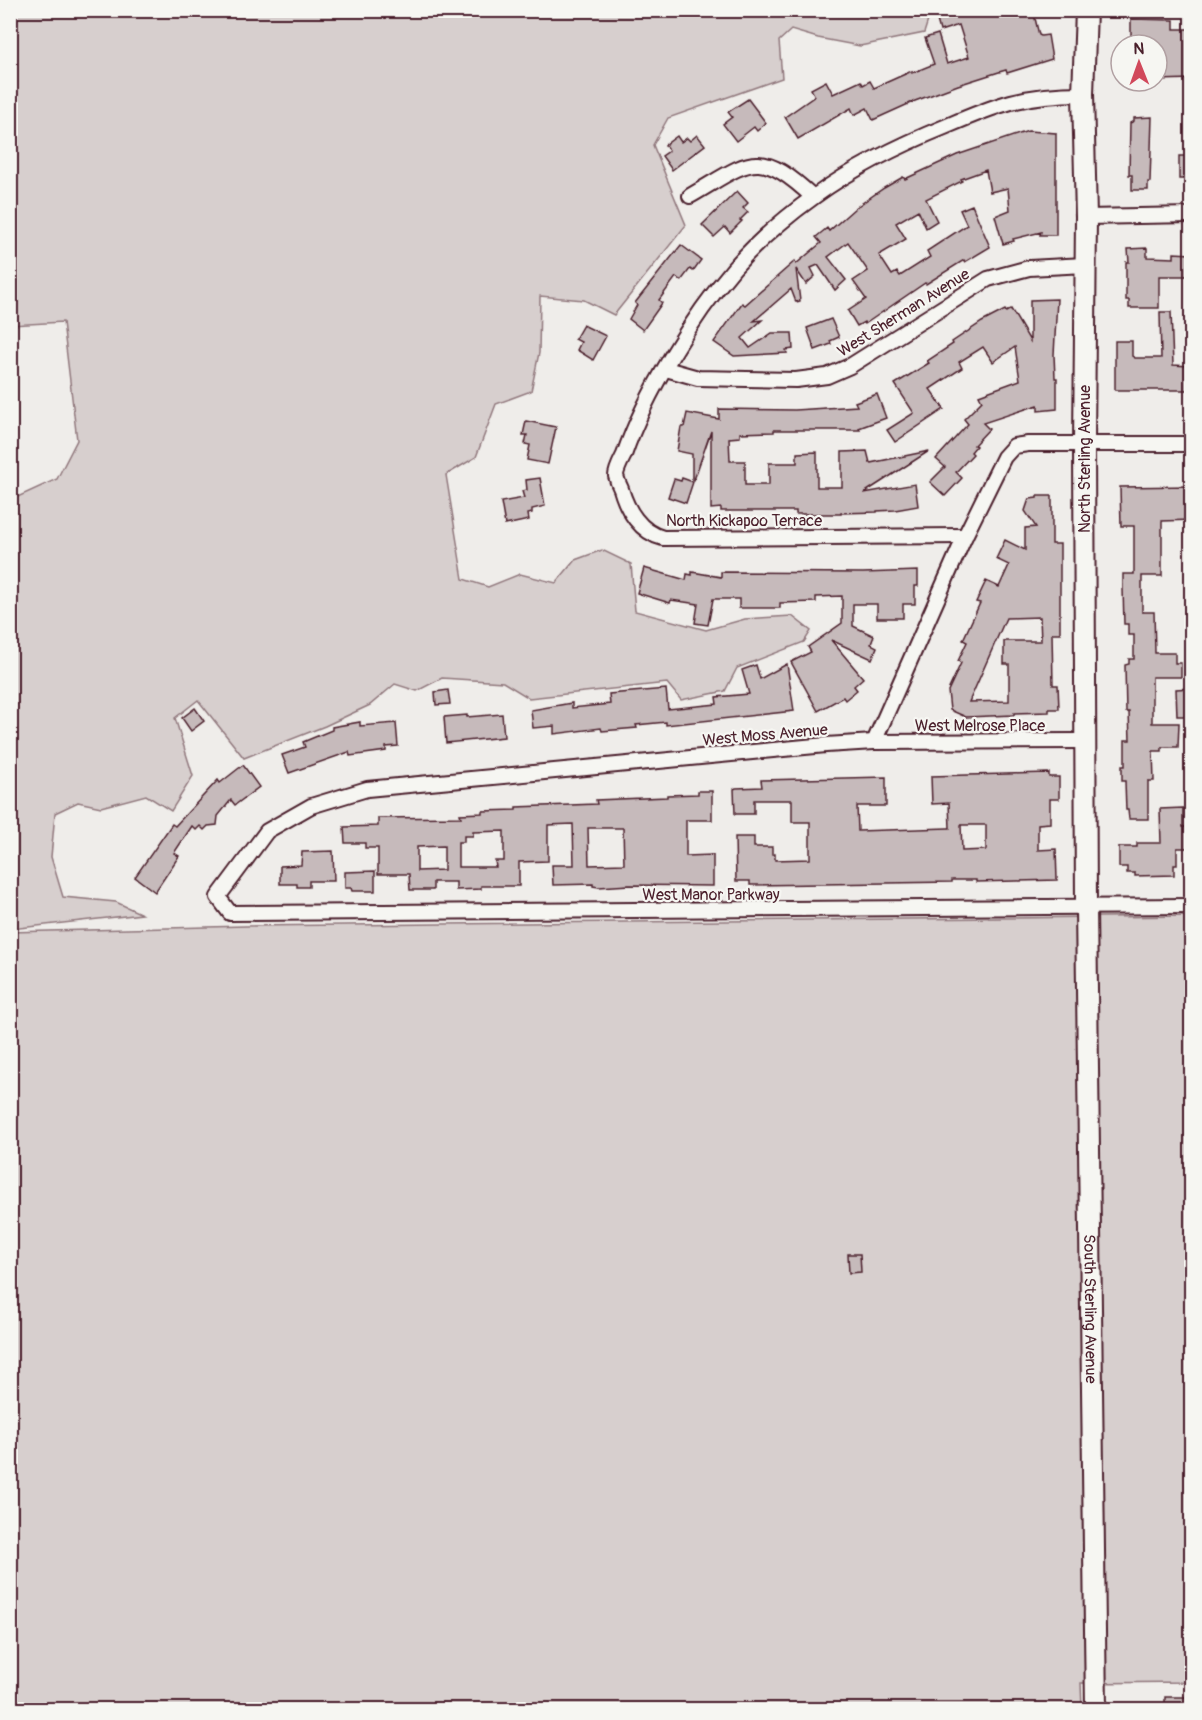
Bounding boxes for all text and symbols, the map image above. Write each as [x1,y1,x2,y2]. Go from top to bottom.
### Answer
north arrow [1109,33,1169,93]
text: N [1133,39,1145,59]
street label: West Sherman Avenue [834,264,973,362]
street label: North Sterling Avenue [1075,385,1095,533]
street label: North Kickapoo Terrace [666,511,822,531]
street label: West Melrose Place [915,716,1045,736]
street label: West Moss Avenue [702,720,829,750]
street label: West Manor Parkway [642,885,780,905]
street label: South Sterling Avenue [1079,1234,1101,1384]

